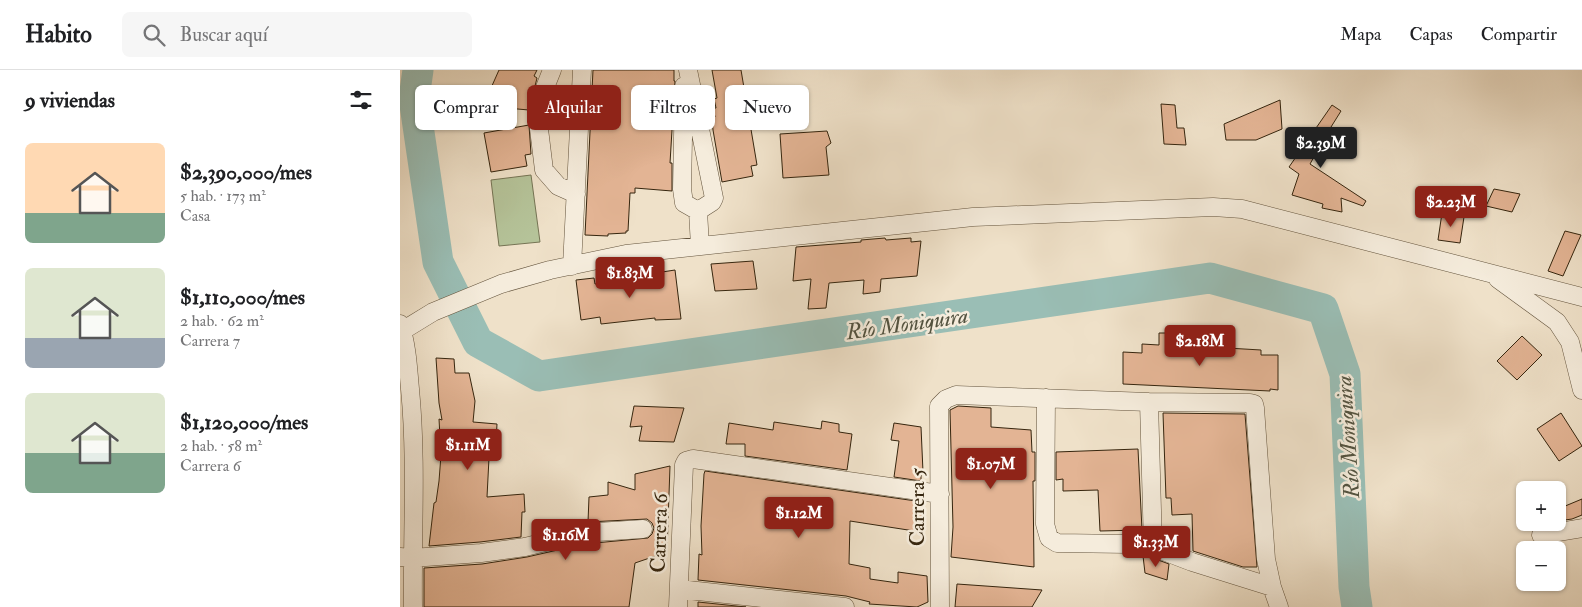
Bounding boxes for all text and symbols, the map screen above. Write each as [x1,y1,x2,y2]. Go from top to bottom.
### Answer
search box [122,12,472,57]
text: Habito [25,19,92,50]
icon: search [140,21,168,49]
text: Buscar aquí [180,23,268,47]
text: Mapa [1340,23,1382,46]
text: Capas [1410,23,1453,46]
text: Compartir [1481,23,1557,46]
chip: Comprar [415,85,517,130]
chip: Alquilar [527,85,621,130]
chip: Filtros [631,85,715,130]
chip: Nuevo [725,85,809,130]
icon: filters [347,86,375,114]
text: 9 viviendas [25,87,115,114]
pin: $2.39M [1280,126,1362,169]
text: $2.39M [1296,133,1346,153]
text: $2,390,000/mes [180,159,312,186]
icon: home [65,163,125,223]
text: 5 hab. · 173 m² [180,186,266,206]
pin: $2.23M [1410,186,1492,228]
text: $2.23M [1426,192,1476,212]
text: Casa [180,206,210,226]
pin: $1.83M [589,256,671,299]
text: $1.83M [606,263,654,283]
text: $1,110,000/mes [180,284,305,311]
icon: home [65,288,125,348]
water label: Río Moniquira [843,302,970,347]
text: 2 hab. · 62 m² [180,311,264,331]
pin: $2.18M [1159,324,1241,367]
text: Carrera 7 [180,331,240,351]
text: $2.18M [1176,331,1224,351]
water label: Río Moniquira [1330,375,1366,500]
text: $1,120,000/mes [180,409,308,436]
icon: home [65,413,125,473]
pin: $1.11M [427,428,509,471]
text: $1.11M [446,435,490,455]
text: 2 hab. · 58 m² [180,436,262,456]
pin: $1.07M [950,448,1032,490]
text: $1.07M [967,454,1015,474]
text: Carrera 6 [180,456,241,476]
street label: Carrera 5 [904,467,931,546]
map controls [1516,481,1566,591]
button: + [1516,481,1566,531]
street label: Carrera 6 [645,491,674,573]
pin: $1.12M [758,496,840,539]
text: $1.12M [775,503,823,523]
pin: $1.16M [525,518,607,561]
text: $1.16M [542,525,590,545]
pin: $1.33M [1115,526,1197,568]
text: $1.33M [1133,532,1179,552]
button: − [1516,541,1566,591]

